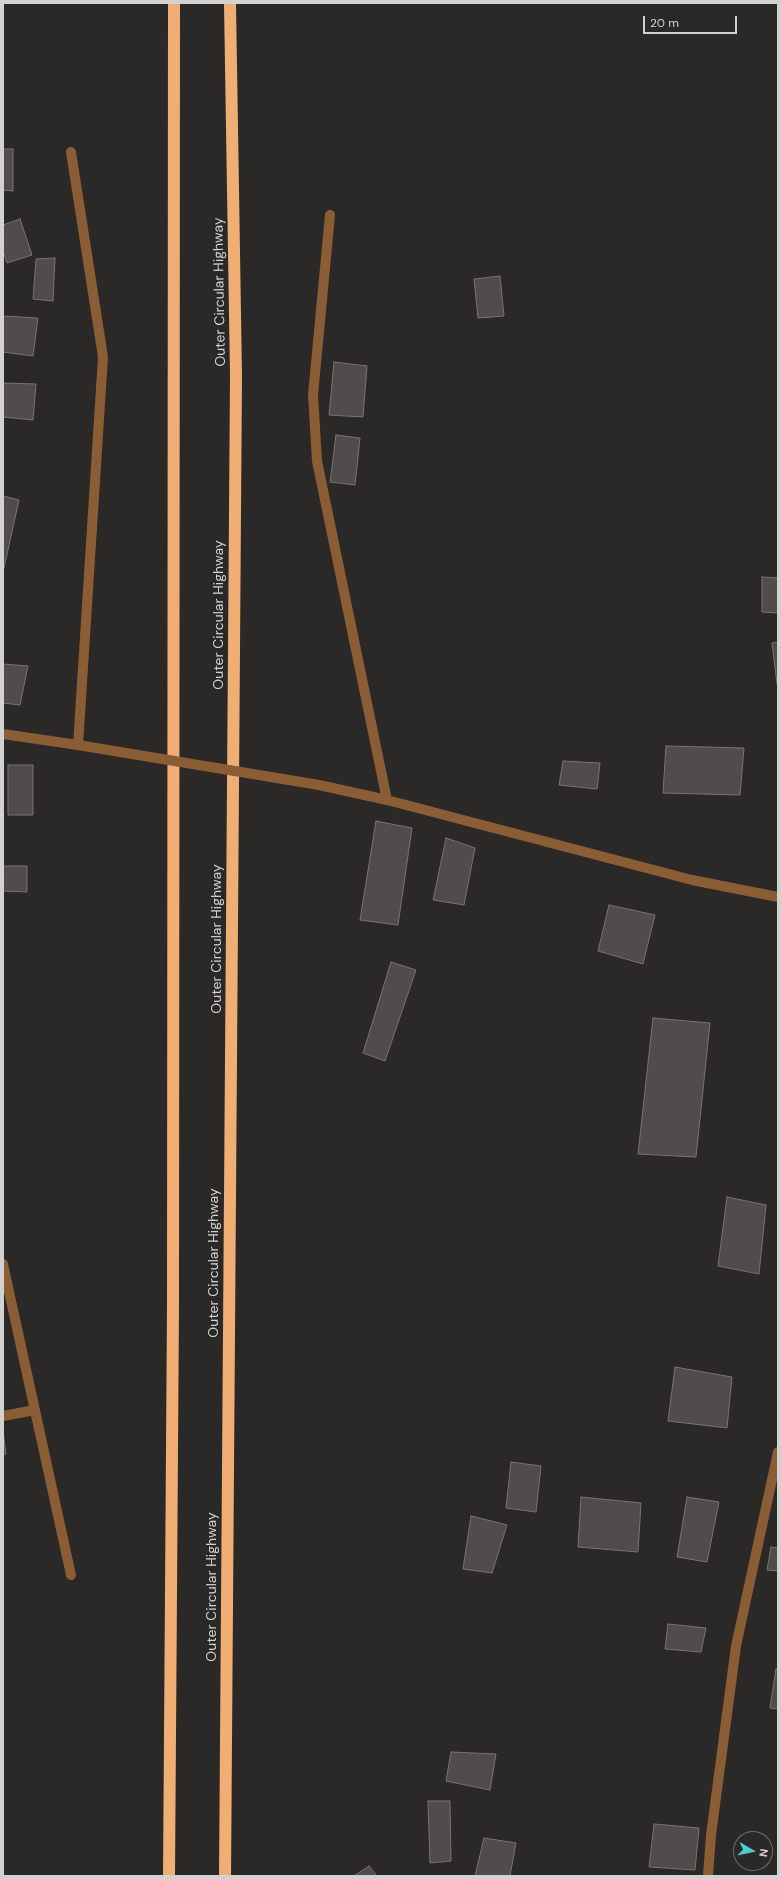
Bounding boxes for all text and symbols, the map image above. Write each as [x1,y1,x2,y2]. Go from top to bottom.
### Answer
scale bar [645,8,739,34]
text: 20 m [650,15,679,31]
street label: Outer Circular Highway [210,217,230,367]
street label: Outer Circular Highway [211,540,227,690]
street label: Outer Circular Highway [209,864,225,1014]
street label: Outer Circular Highway [206,1188,222,1338]
street label: Outer Circular Highway [204,1512,220,1662]
north arrow [733,1831,773,1871]
text: N [756,1848,771,1858]

